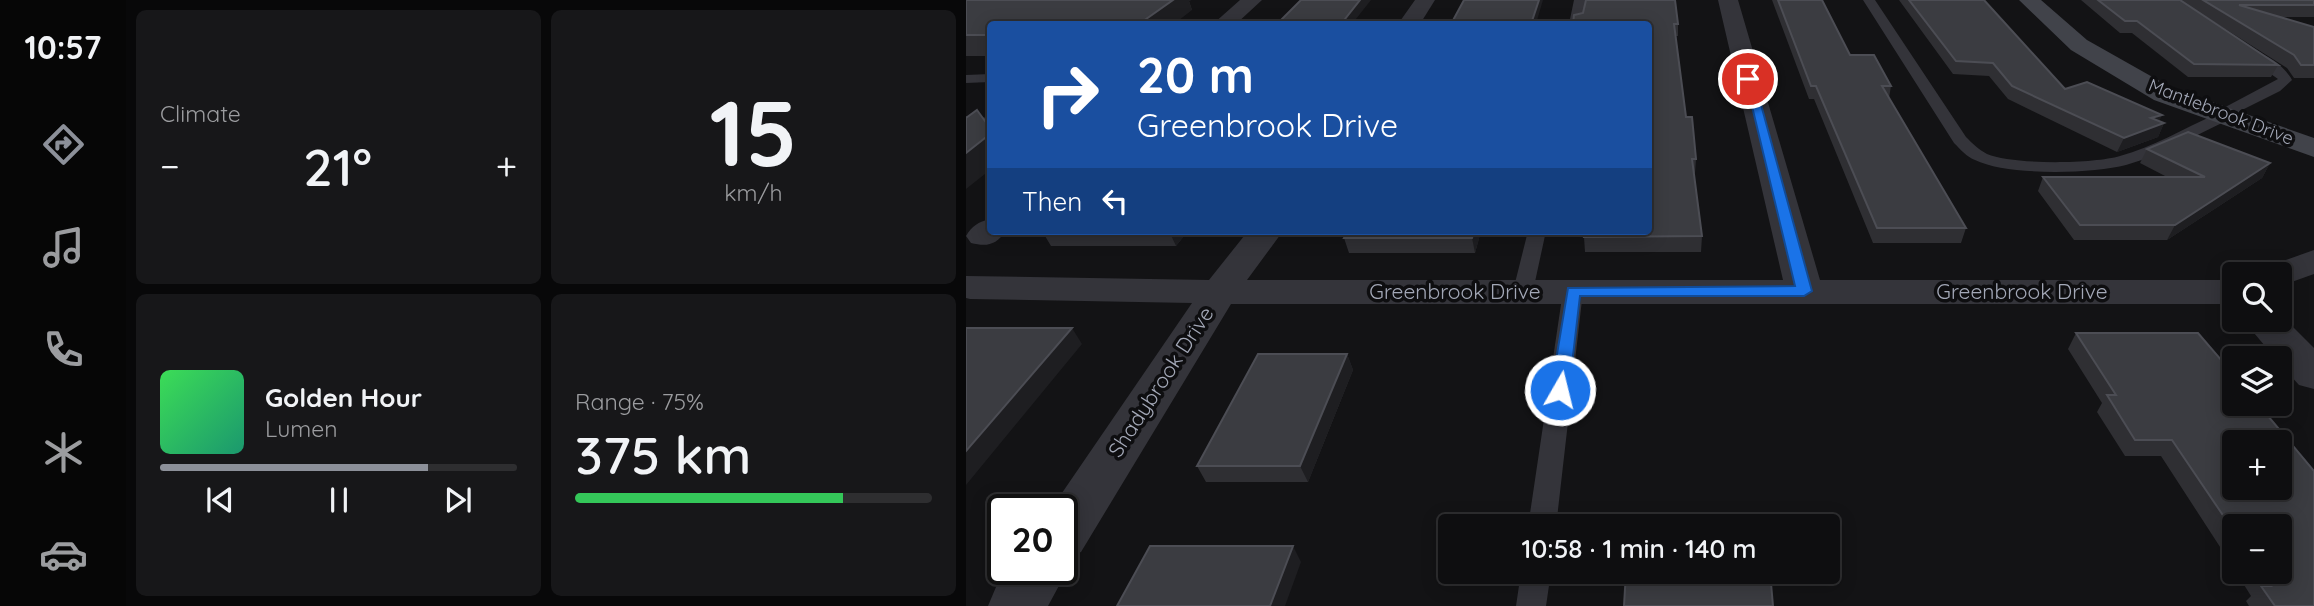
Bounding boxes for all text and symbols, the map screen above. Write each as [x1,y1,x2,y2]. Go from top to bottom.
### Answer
text: 10:57 [25,27,101,67]
text: 20 m [1137,44,1254,105]
icon: right [1022,49,1113,140]
pin [1718,49,1778,109]
icon: arrive [1729,60,1767,98]
street label: Mantlebrook Drive [2145,73,2297,150]
text: 15 [710,75,797,189]
text: Climate [160,99,241,128]
text: Greenbrook Drive [1137,105,1398,145]
icon: directions [39,120,88,169]
text: 21° [303,134,372,199]
text: − [160,142,180,190]
text: + [496,142,517,190]
text: km/h [724,178,783,207]
icon: left [1096,182,1134,220]
text: Then [1022,185,1082,218]
icon: music [39,223,88,272]
map controls [2222,262,2292,584]
button: search [2222,262,2292,332]
street label: Greenbrook Drive [1369,278,1541,304]
street label: Greenbrook Drive [1936,278,2108,304]
street label: Shadybrook Drive [1102,301,1219,462]
icon: phone [39,325,88,374]
button: layers [2222,346,2292,416]
position arrow [1523,353,1597,427]
text: Golden Hour [265,381,422,414]
text: Range · 75% [575,387,704,416]
text: Lumen [265,414,338,443]
text: 375 km [575,422,751,487]
icon: climate [39,428,88,477]
button: + [2222,430,2292,500]
icon: previous [201,481,239,519]
icon: pause [320,481,358,519]
icon: next [439,481,477,519]
speed limit sign: 20 [987,494,1078,585]
button: − [2222,514,2292,584]
icon: car [39,530,88,579]
text: 10:58 · 1 min · 140 m [1522,532,1756,565]

